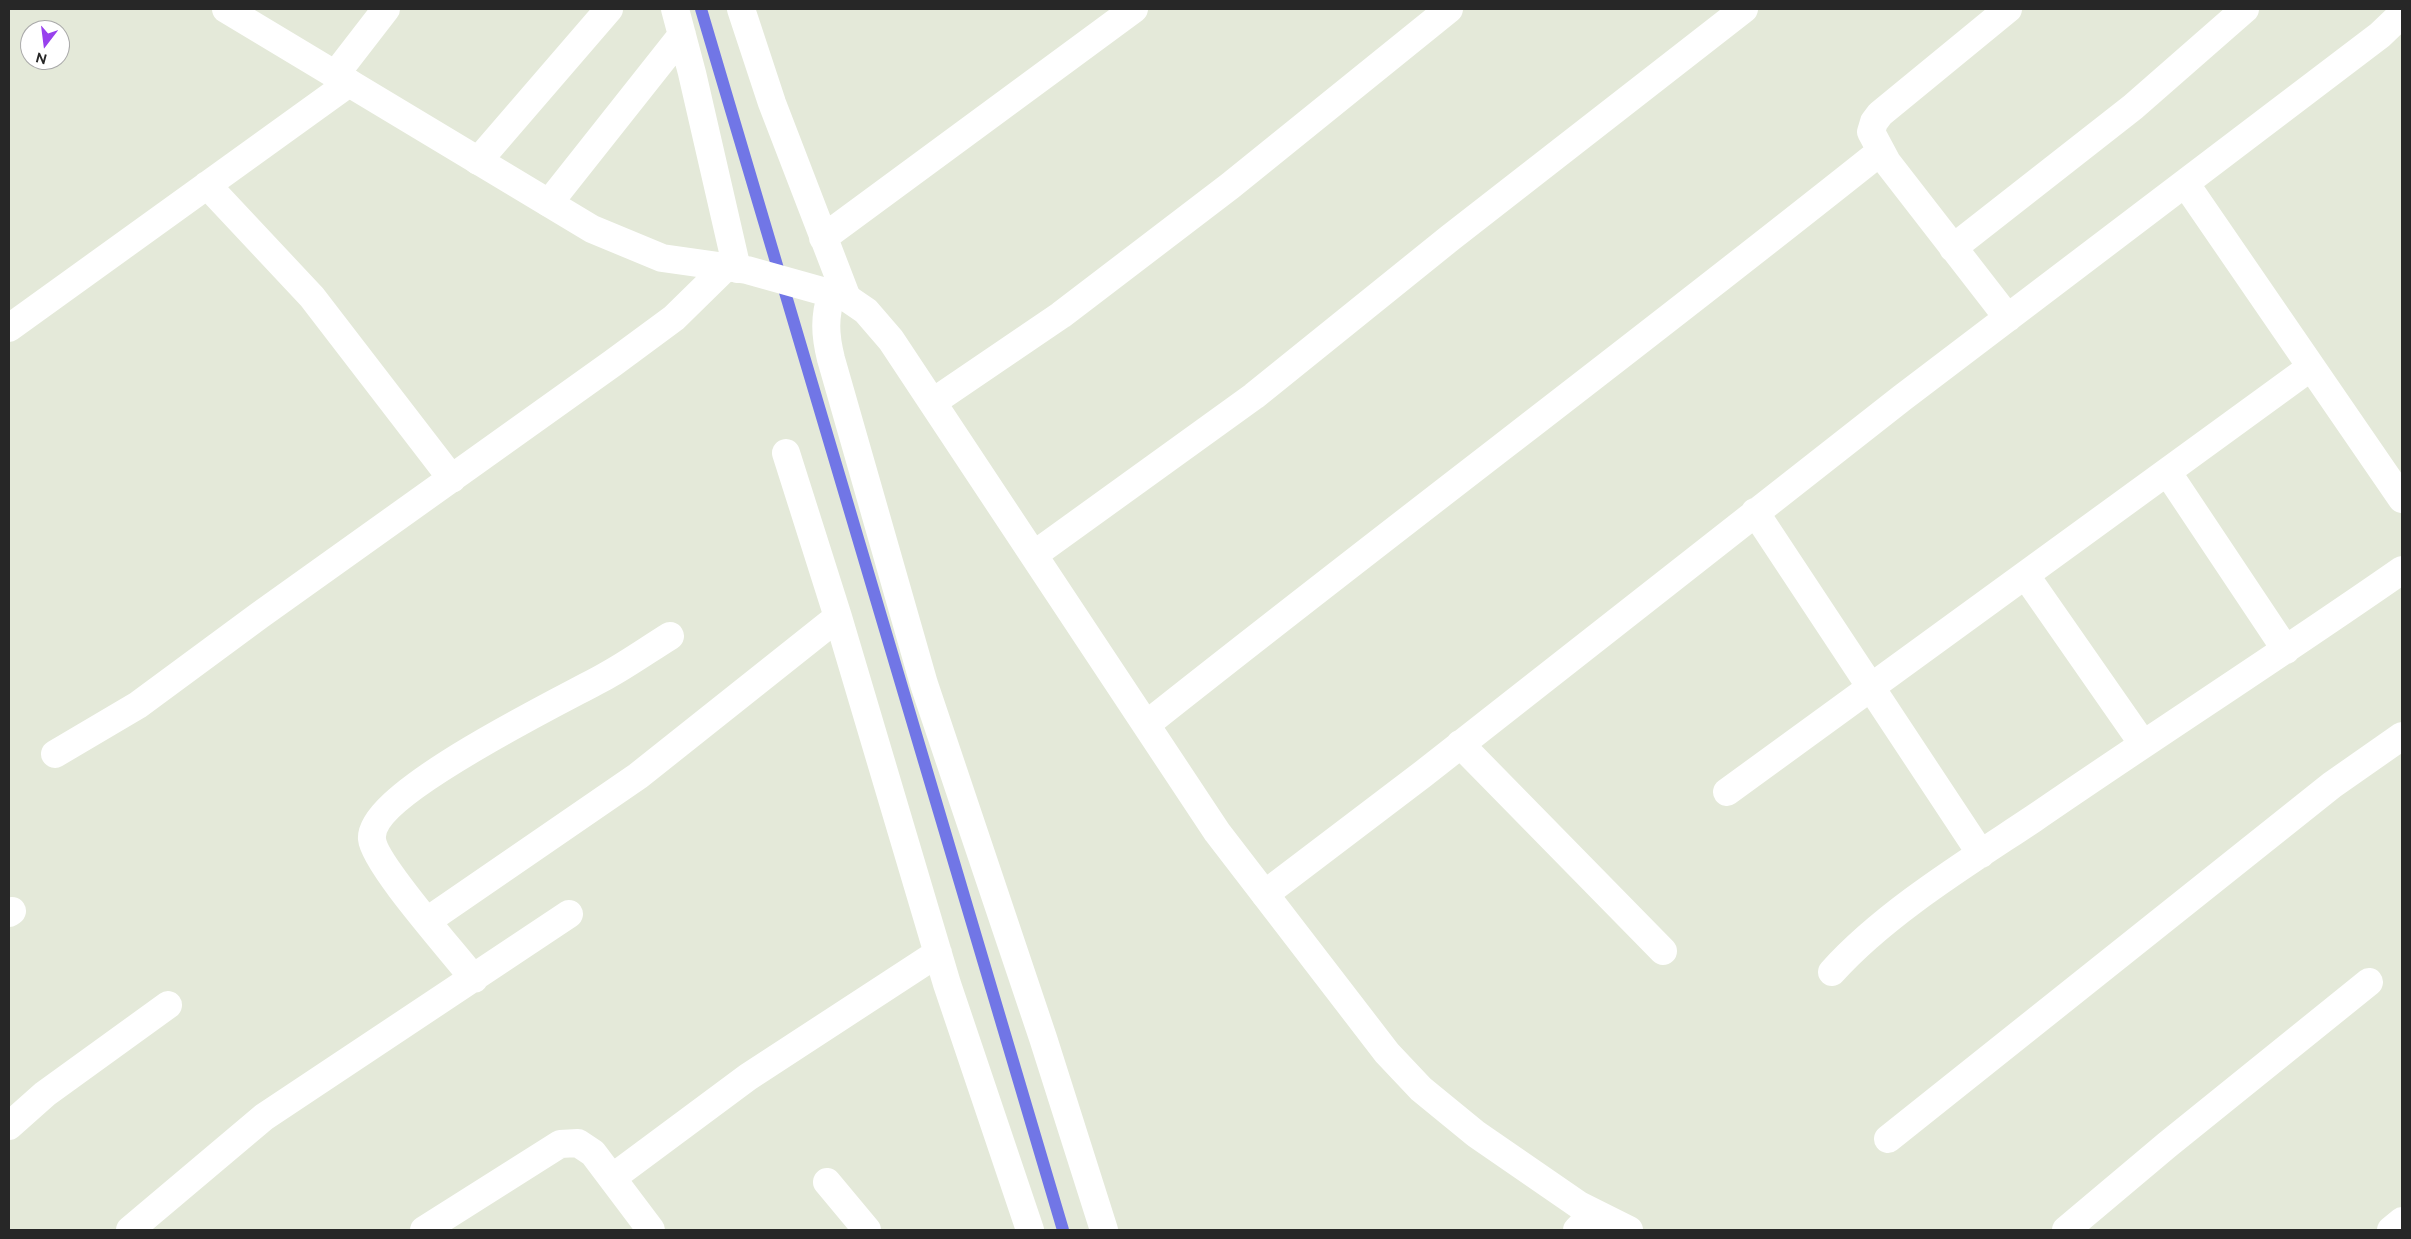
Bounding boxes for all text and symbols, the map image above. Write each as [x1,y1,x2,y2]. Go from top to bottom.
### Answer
north arrow [20,20,70,70]
text: N [34,49,49,68]

